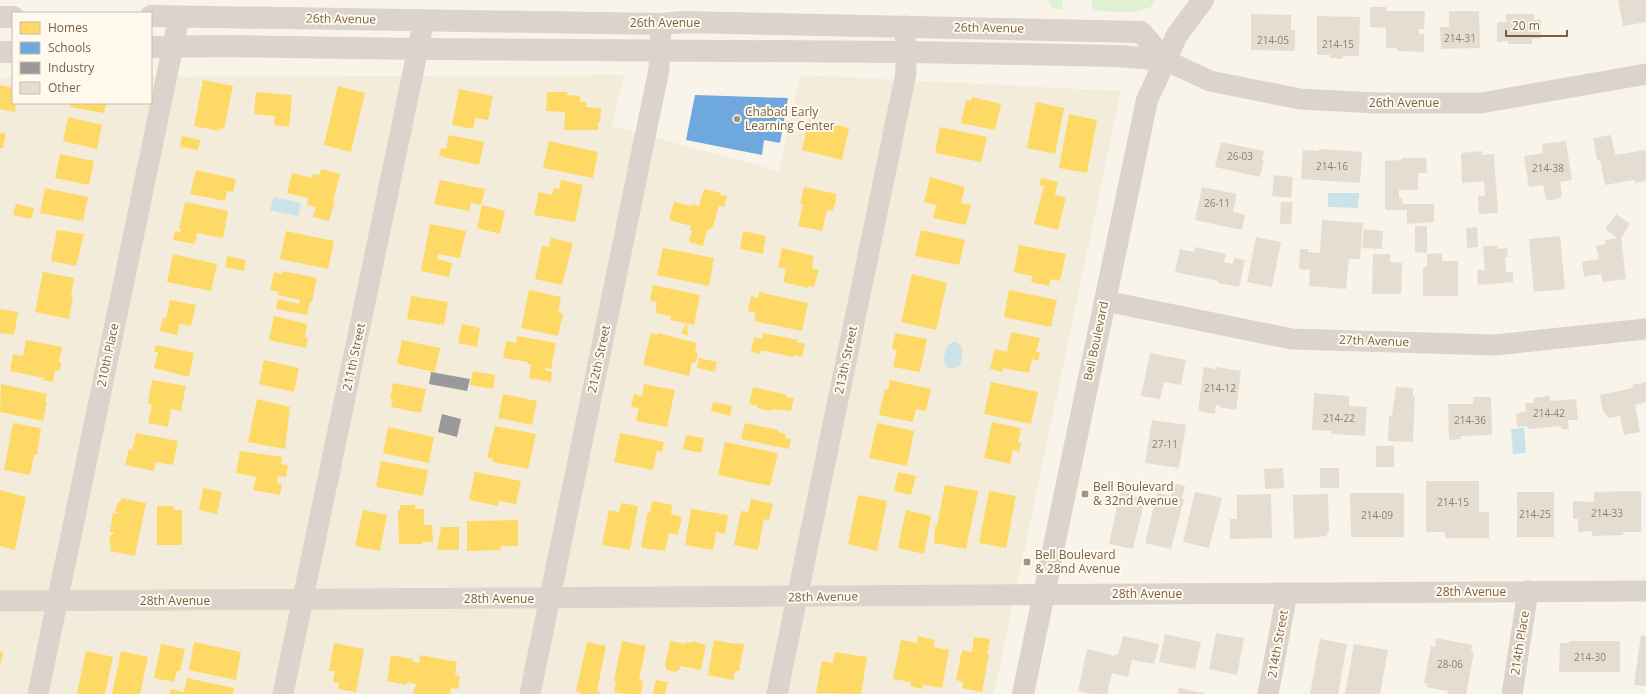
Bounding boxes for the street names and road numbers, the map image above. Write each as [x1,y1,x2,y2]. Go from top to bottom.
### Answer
street label: 26th Avenue [306,9,377,28]
street label: 26th Avenue [630,14,700,31]
street label: 26th Avenue [954,18,1025,37]
street label: 26th Avenue [1369,94,1439,111]
street label: Bell Boulevard [1079,300,1112,382]
street label: 210th Place [92,321,123,388]
street label: 211th Street [338,321,369,392]
street label: 212th Street [583,323,614,394]
street label: 213th Street [830,324,861,395]
street label: 27th Avenue [1339,331,1410,350]
street label: 28th Avenue [1436,583,1506,600]
street label: 28th Avenue [1112,585,1182,602]
street label: 28th Avenue [788,587,859,606]
street label: 28th Avenue [464,590,534,607]
street label: 28th Avenue [140,592,210,609]
street label: 214th Street [1263,609,1292,679]
street label: 214th Place [1506,609,1533,676]

